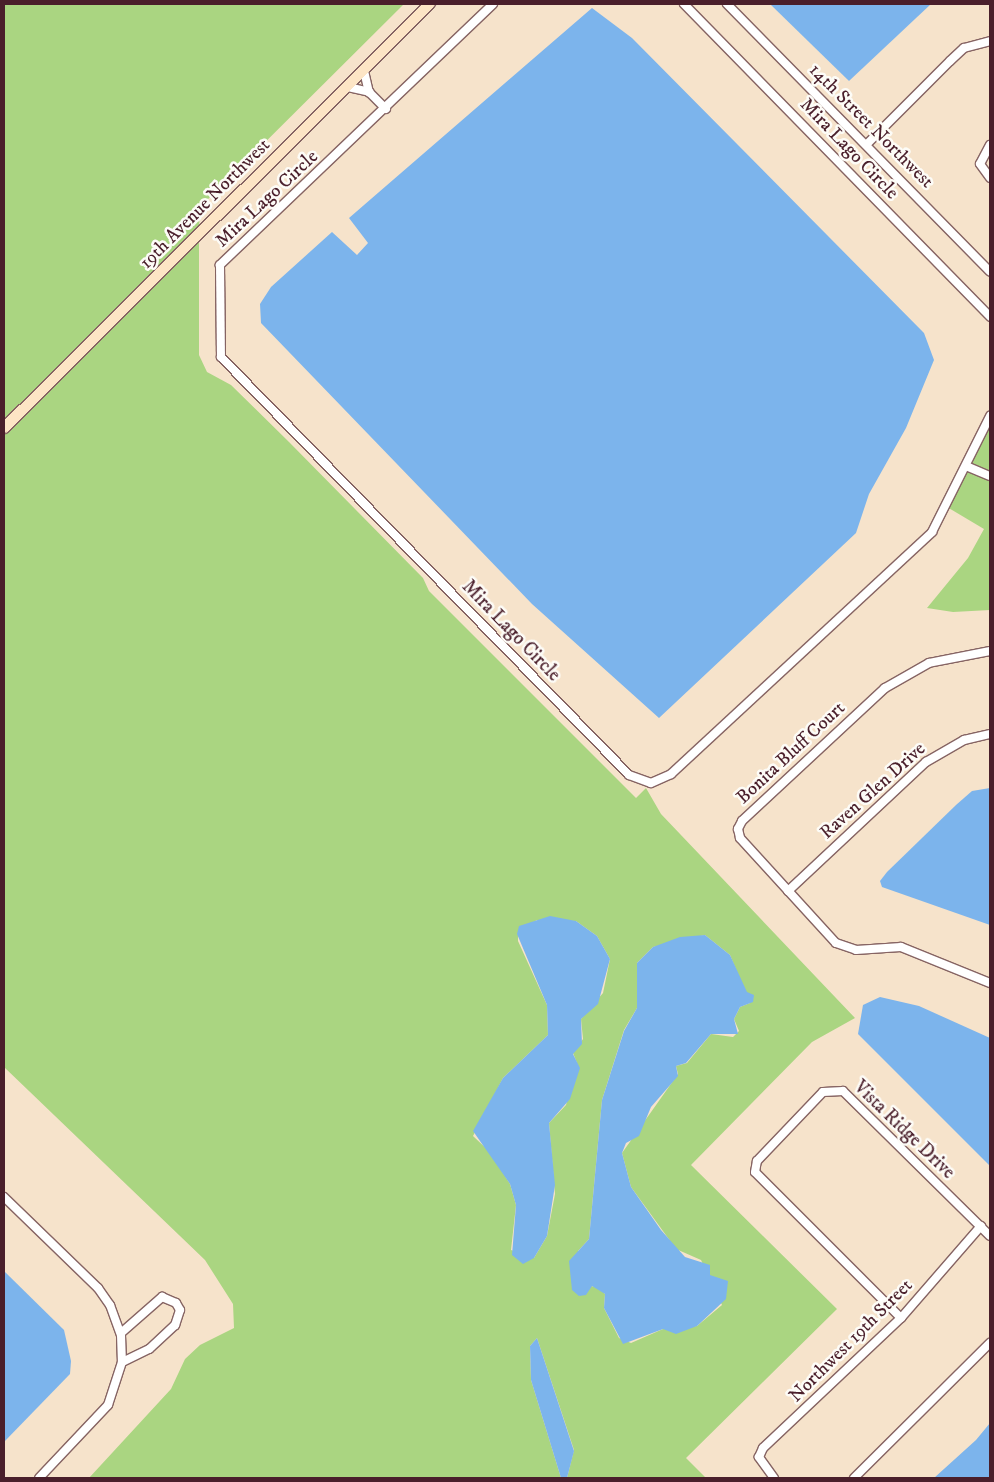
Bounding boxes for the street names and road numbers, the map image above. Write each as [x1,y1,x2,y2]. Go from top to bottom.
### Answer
street label: 14th Street Northwest [804,59,938,193]
street label: Mira Lago Circle [795,94,903,204]
street label: 19th Avenue Northwest [135,134,275,274]
street label: Mira Lago Circle [211,146,323,252]
street label: Mira Lago Circle [457,576,565,686]
street label: Bonita Bluff Court [732,697,850,809]
street label: Raven Glen Drive [816,738,930,844]
street label: Vista Ridge Drive [849,1076,959,1184]
street label: Northwest 19th Street [784,1274,918,1408]

